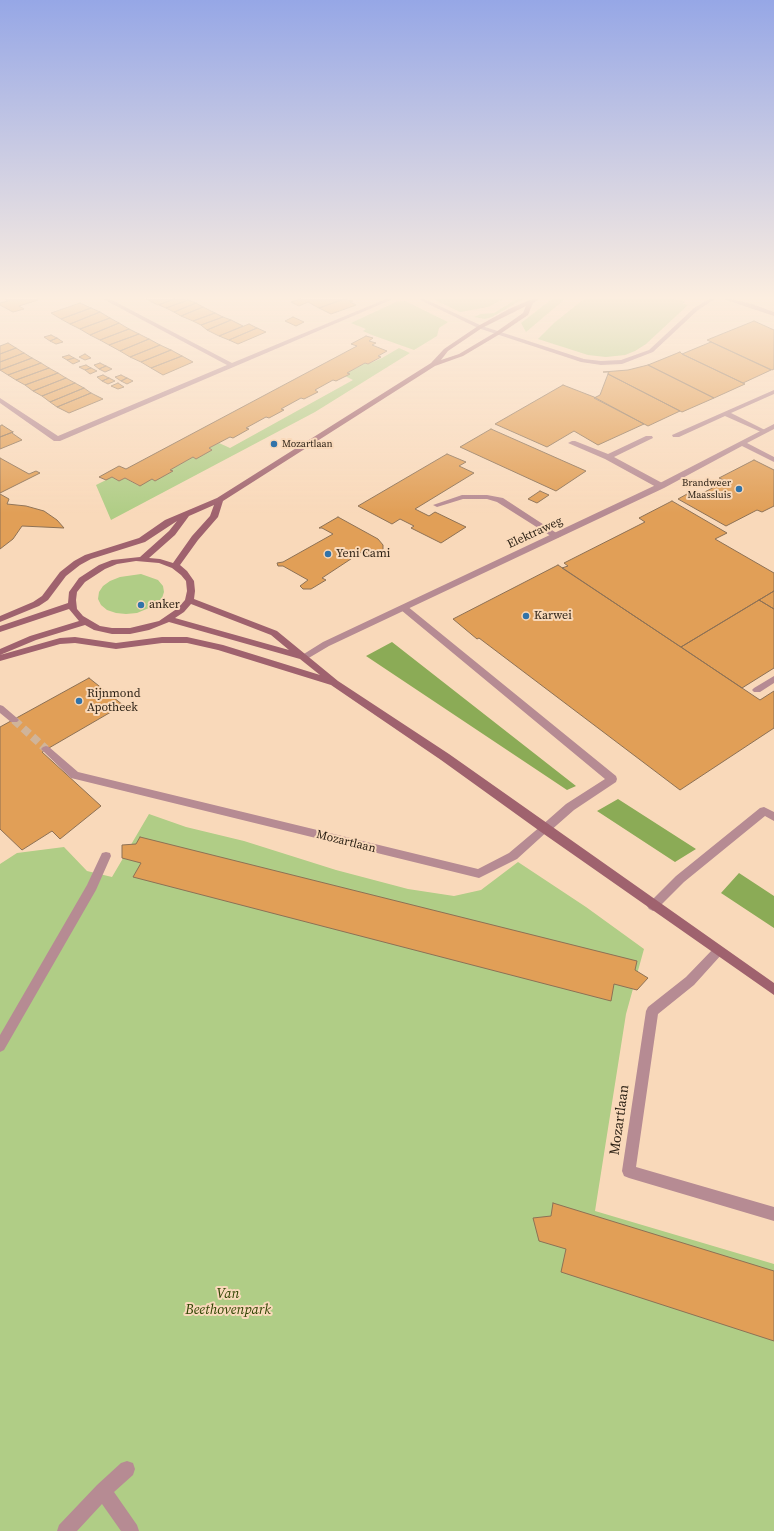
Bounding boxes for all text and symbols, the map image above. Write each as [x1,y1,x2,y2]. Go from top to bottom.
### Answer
place label: Mozartlaan [282,438,333,450]
marker: Mozartlaan [269,439,279,449]
place label: Brandweer Maassluis [682,477,731,500]
marker: Brandweer Maassluis [734,484,744,494]
street label: Elektraweg [505,514,565,552]
place label: Yeni Cami [336,547,390,561]
marker: Yeni Cami [323,549,333,559]
place label: anker [149,598,180,612]
marker: anker [136,600,146,610]
place label: Karwei [534,609,572,623]
marker: Karwei [521,611,531,621]
place label: Rijnmond Apotheek [87,687,140,715]
marker: Rijnmond Apotheek [74,696,84,706]
street label: Mozartlaan [315,828,377,856]
street label: Mozartlaan [607,1084,633,1156]
park label: Van Beethovenpark [185,1286,271,1318]

